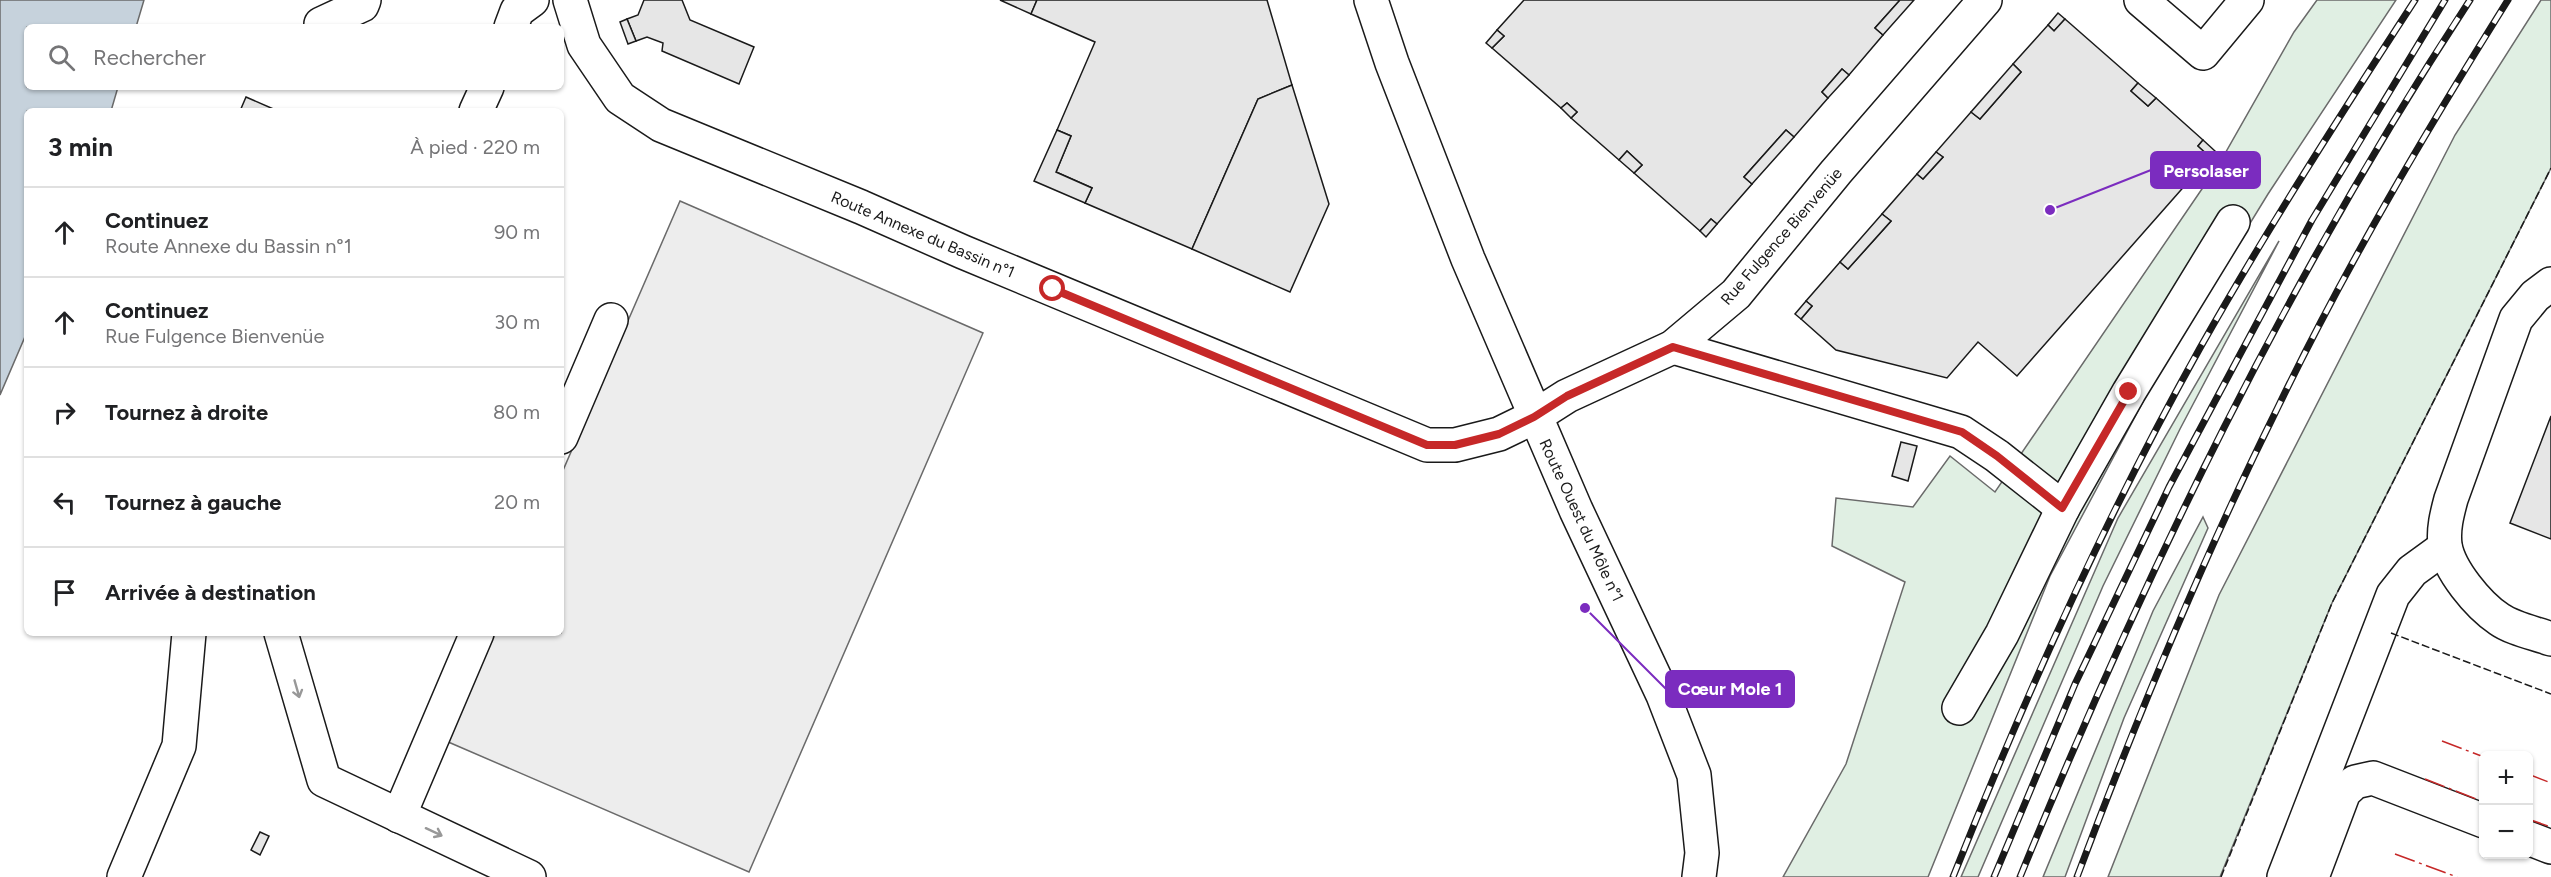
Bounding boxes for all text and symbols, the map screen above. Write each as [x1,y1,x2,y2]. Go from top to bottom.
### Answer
search box [24,24,564,90]
icon: search [45,41,78,74]
text: Rechercher [93,44,206,71]
text: 3 min [48,131,113,163]
text: À pied · 220 m [410,135,540,159]
callout: Persolaser [2151,152,2260,188]
text: Persolaser [2163,160,2249,182]
street label: Rue Fulgence Bienvenüe [1717,164,1846,309]
street label: Route Annexe du Bassin n°1 [828,187,1017,282]
text: Continuez [105,207,209,234]
icon: ahead [48,216,81,249]
text: 90 m [494,220,540,244]
text: Route Annexe du Bassin n°1 [105,234,352,258]
route start [1039,275,1065,301]
text: Continuez [105,297,209,324]
icon: ahead [48,306,81,339]
text: 30 m [494,310,540,334]
text: Rue Fulgence Bienvenüe [105,324,324,348]
route end [2115,378,2141,404]
icon: right [48,396,81,429]
text: Tournez à droite [105,399,268,426]
text: 80 m [493,400,540,424]
street label: Route Ouest du Môle n°1 [1535,436,1628,605]
icon: left [48,486,81,519]
text: Tournez à gauche [105,489,281,516]
text: 20 m [494,490,540,514]
icon: arrive [48,576,81,609]
text: Arrivée à destination [105,579,316,606]
callout: Cœur Mole 1 [1666,671,1794,707]
text: Cœur Mole 1 [1678,678,1782,700]
one-way arrow [292,679,303,698]
map controls [2479,751,2533,859]
button: + [2479,751,2533,805]
button: − [2479,805,2533,859]
one-way arrow [424,827,442,839]

